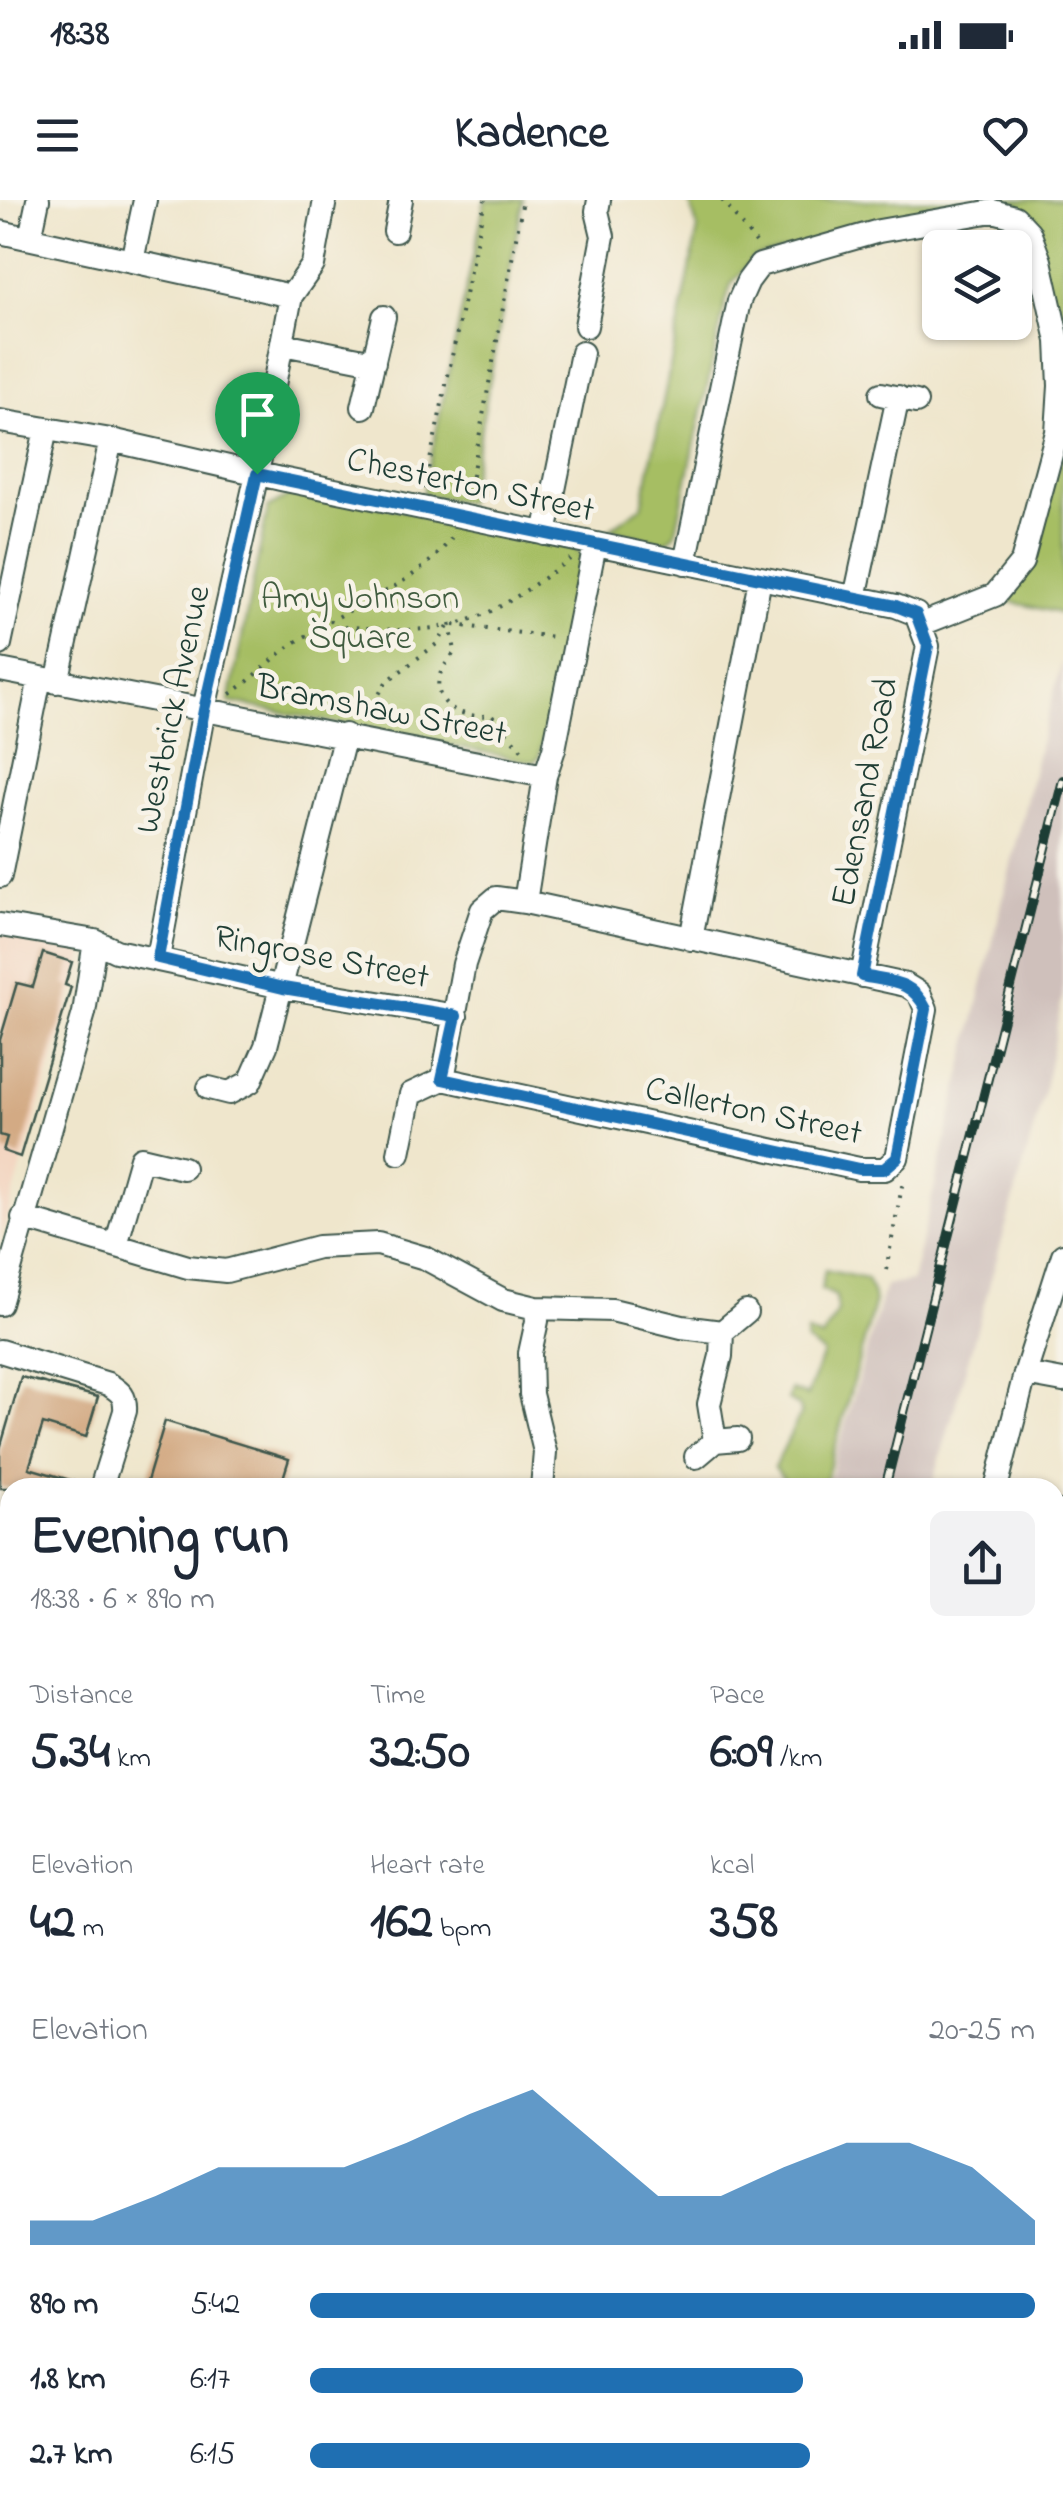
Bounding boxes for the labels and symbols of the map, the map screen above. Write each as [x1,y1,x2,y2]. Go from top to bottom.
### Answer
pin [215,372,300,475]
street label: Chesterton Street [342,435,599,538]
park label: Amy Johnson Square [261,574,459,665]
street label: Westbrick Avenue [123,581,226,838]
street label: Bramshaw Street [251,662,511,761]
street label: Edensand Road [819,674,914,912]
street label: Ringrose Street [209,913,434,1004]
street label: Callerton Street [640,1065,867,1160]

